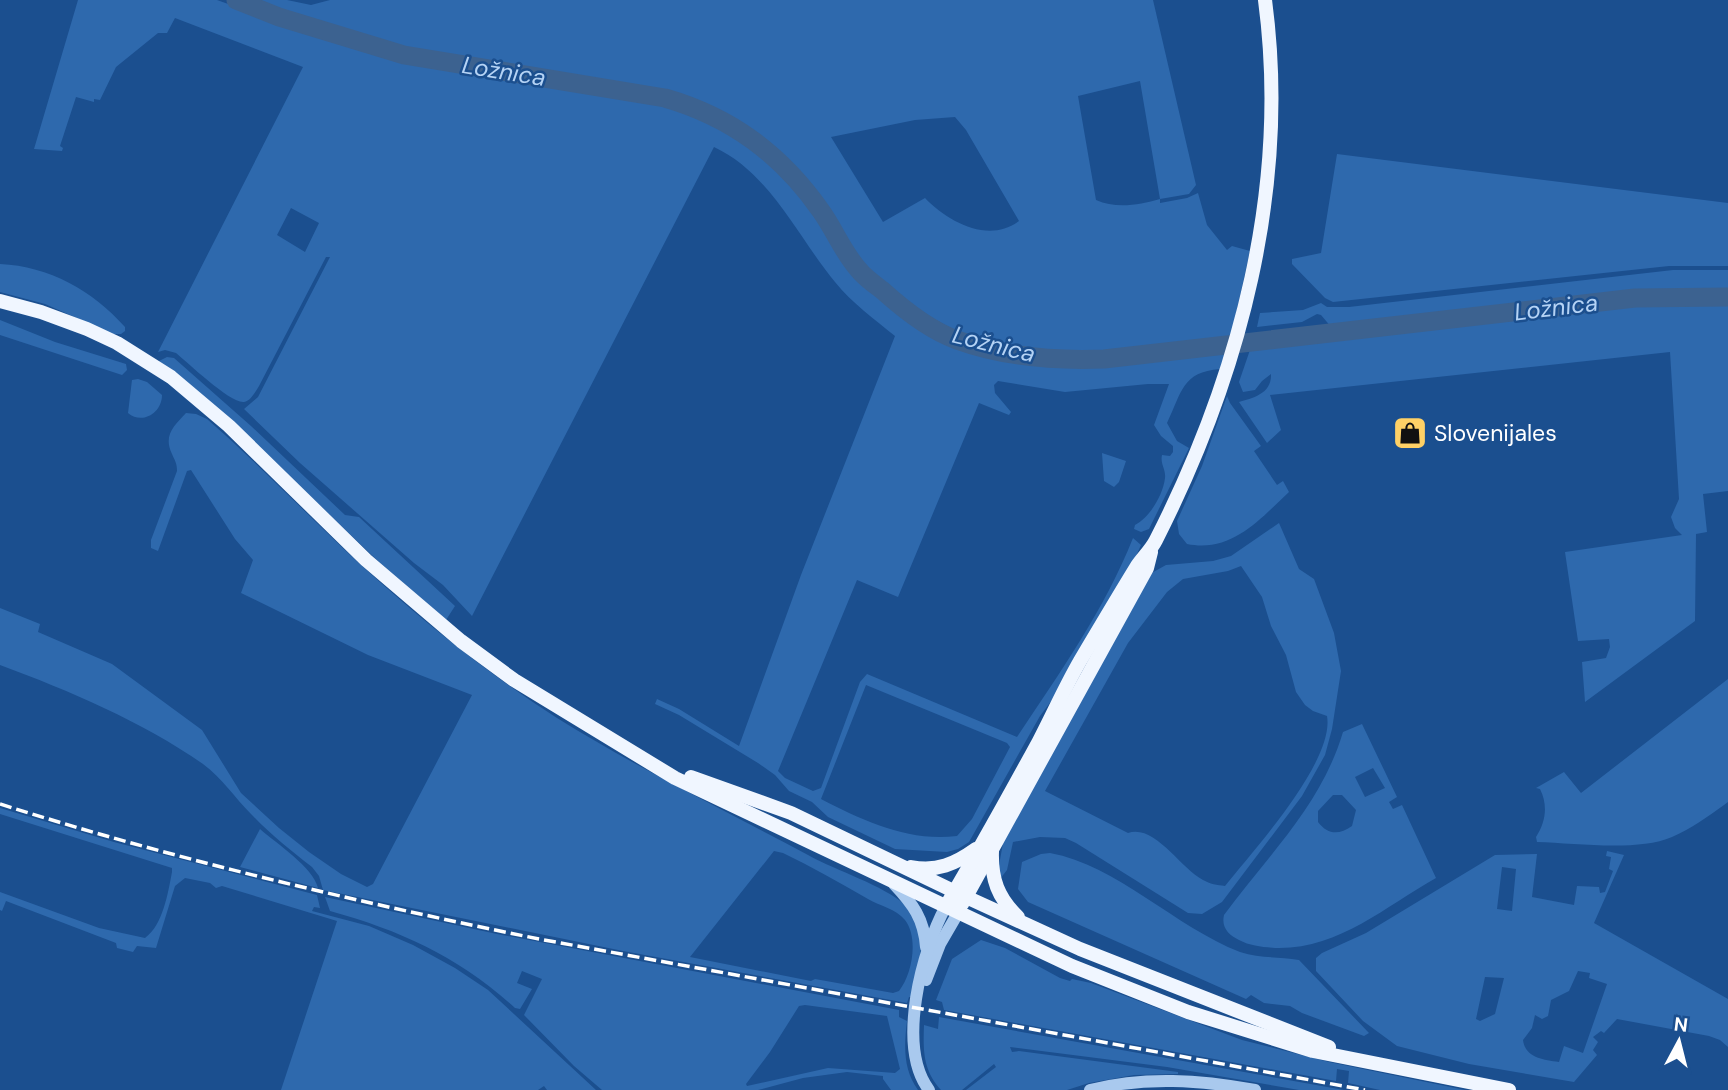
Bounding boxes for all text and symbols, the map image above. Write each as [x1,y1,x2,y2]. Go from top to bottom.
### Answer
water label: Ložnica [460,49,548,93]
water label: Ložnica [1512,286,1600,328]
water label: Ložnica [949,319,1039,369]
shop icon: Slovenijales [1391,414,1429,452]
place label: Slovenijales [1434,418,1557,448]
north arrow [1644,1006,1714,1076]
text: N [1673,1011,1689,1038]

